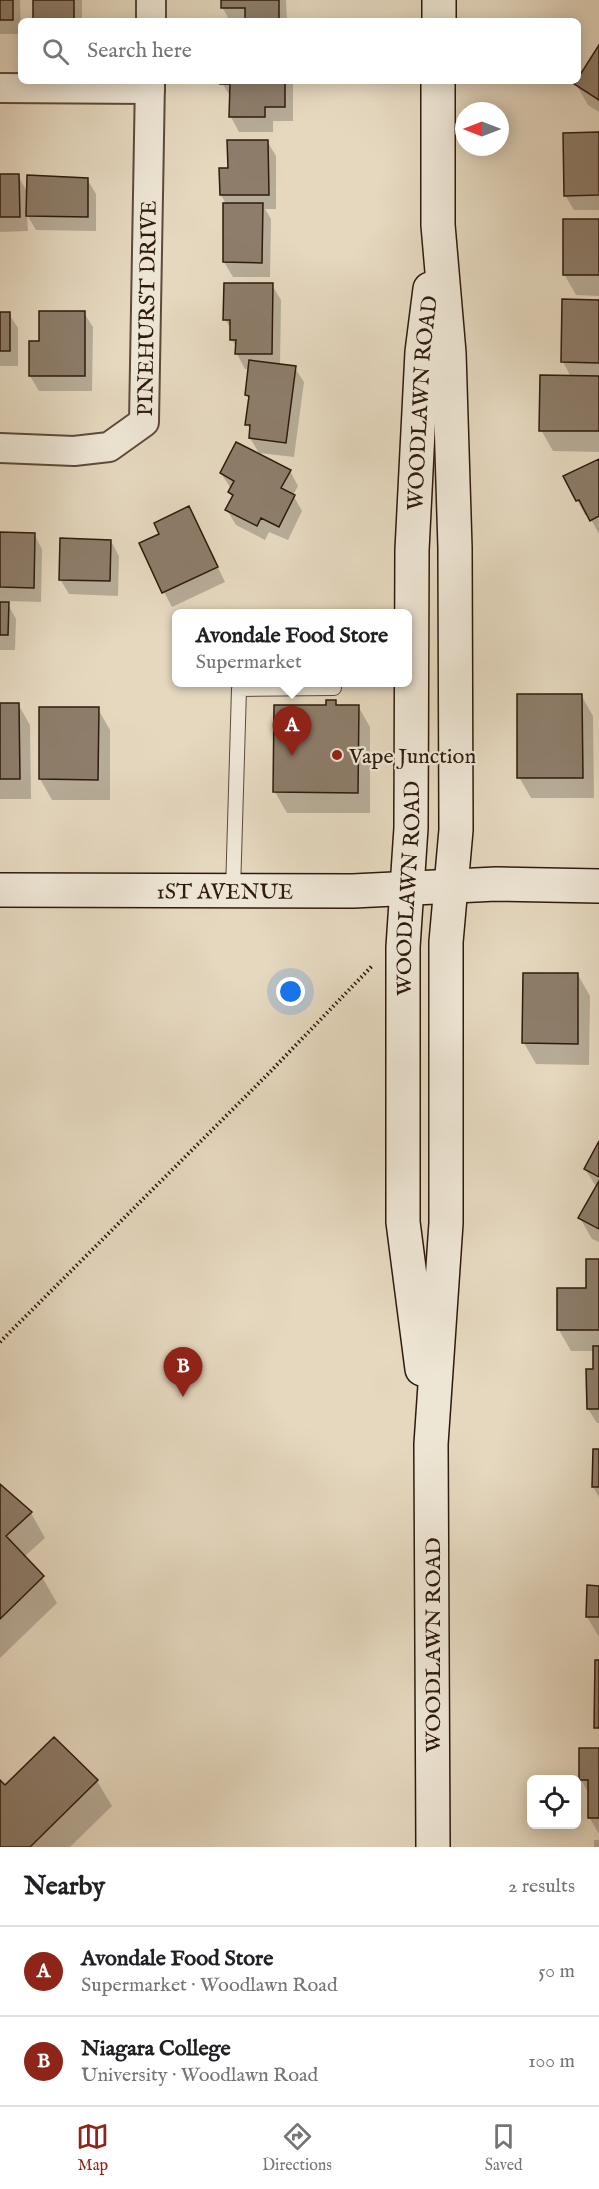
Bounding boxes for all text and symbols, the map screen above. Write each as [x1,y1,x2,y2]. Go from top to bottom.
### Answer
search box [18,18,581,84]
icon: search [39,35,72,68]
text: Search here [87,37,192,65]
north arrow [455,102,509,156]
street label: PINEHURST DRIVE [132,200,164,417]
street label: WOODLAWN ROAD [402,294,445,511]
popup [172,609,412,687]
text: Avondale Food Store [196,622,388,650]
text: Supermarket [196,650,302,675]
pin: A [272,706,312,756]
place label: Vape Junction [348,743,476,771]
marker: Vape Junction [330,748,344,762]
street label: WOODLAWN ROAD [391,781,427,996]
street label: 1ST AVENUE [157,878,293,907]
your location [276,977,305,1006]
pin: B [164,1348,202,1397]
street label: WOODLAWN ROAD [420,1537,448,1753]
map controls [527,1775,581,1829]
button: locate [527,1775,581,1829]
text: Nearby [24,1870,105,1903]
text: 2 results [508,1874,575,1899]
text: Avondale Food Store [81,1945,273,1973]
text: A [37,1959,50,1984]
text: 50 m [538,1959,575,1984]
text: Supermarket · Woodlawn Road [81,1973,338,1998]
text: Niagara College [81,2035,231,2063]
text: B [37,2049,50,2074]
text: 100 m [528,2049,575,2074]
text: University · Woodlawn Road [81,2063,318,2088]
tab: Map [76,2120,109,2176]
tab: Directions [262,2120,332,2176]
tab: Saved [485,2120,523,2176]

